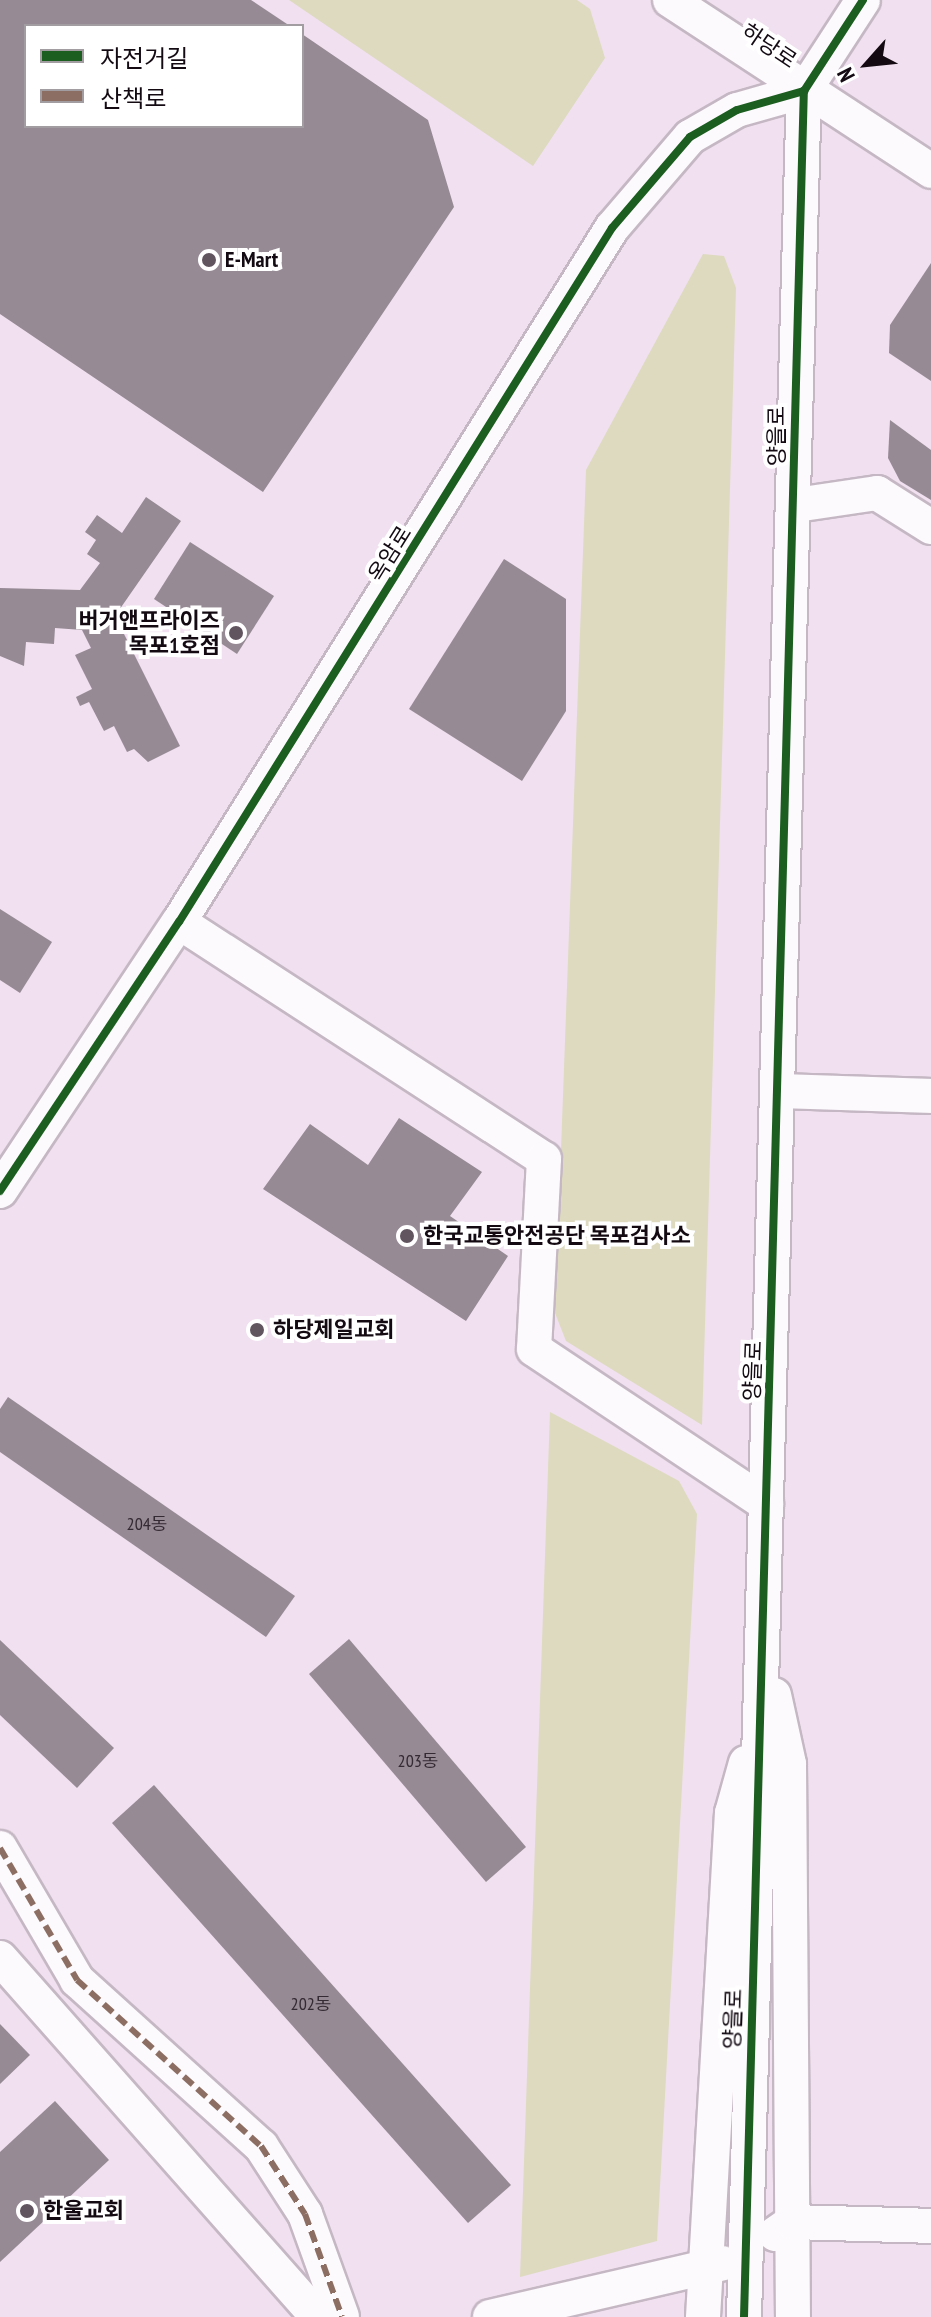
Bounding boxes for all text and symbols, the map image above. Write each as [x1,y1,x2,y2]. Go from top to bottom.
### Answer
street label: 하당로 [736,18,802,74]
legend [24,24,304,128]
north arrow [827,24,907,104]
text: 자전거길 [100,43,188,74]
text: N [830,63,861,87]
text: 산책로 [100,83,166,114]
place label: E-Mart [225,247,278,273]
marker: E-Mart [200,251,218,269]
street label: 양을로 [764,406,790,466]
street label: 옥암로 [363,521,417,587]
place label: 버거앤프라이즈 목포1호점 [78,607,220,658]
marker: 버거앤프라이즈 목포1호점 [227,624,245,642]
place label: 한국교통안전공단 목포검사소 [423,1223,691,1249]
marker: 한국교통안전공단 목포검사소 [398,1227,416,1245]
place label: 하당제일교회 [273,1317,394,1343]
marker: 하당제일교회 [248,1321,266,1339]
street label: 양을로 [739,1340,767,1402]
house number: 204동 [127,1513,167,1535]
house number: 203동 [398,1750,438,1772]
street label: 양을로 [719,1988,747,2050]
house number: 202동 [291,1993,331,2015]
place label: 한울교회 [43,2198,124,2224]
marker: 한울교회 [18,2202,36,2220]

